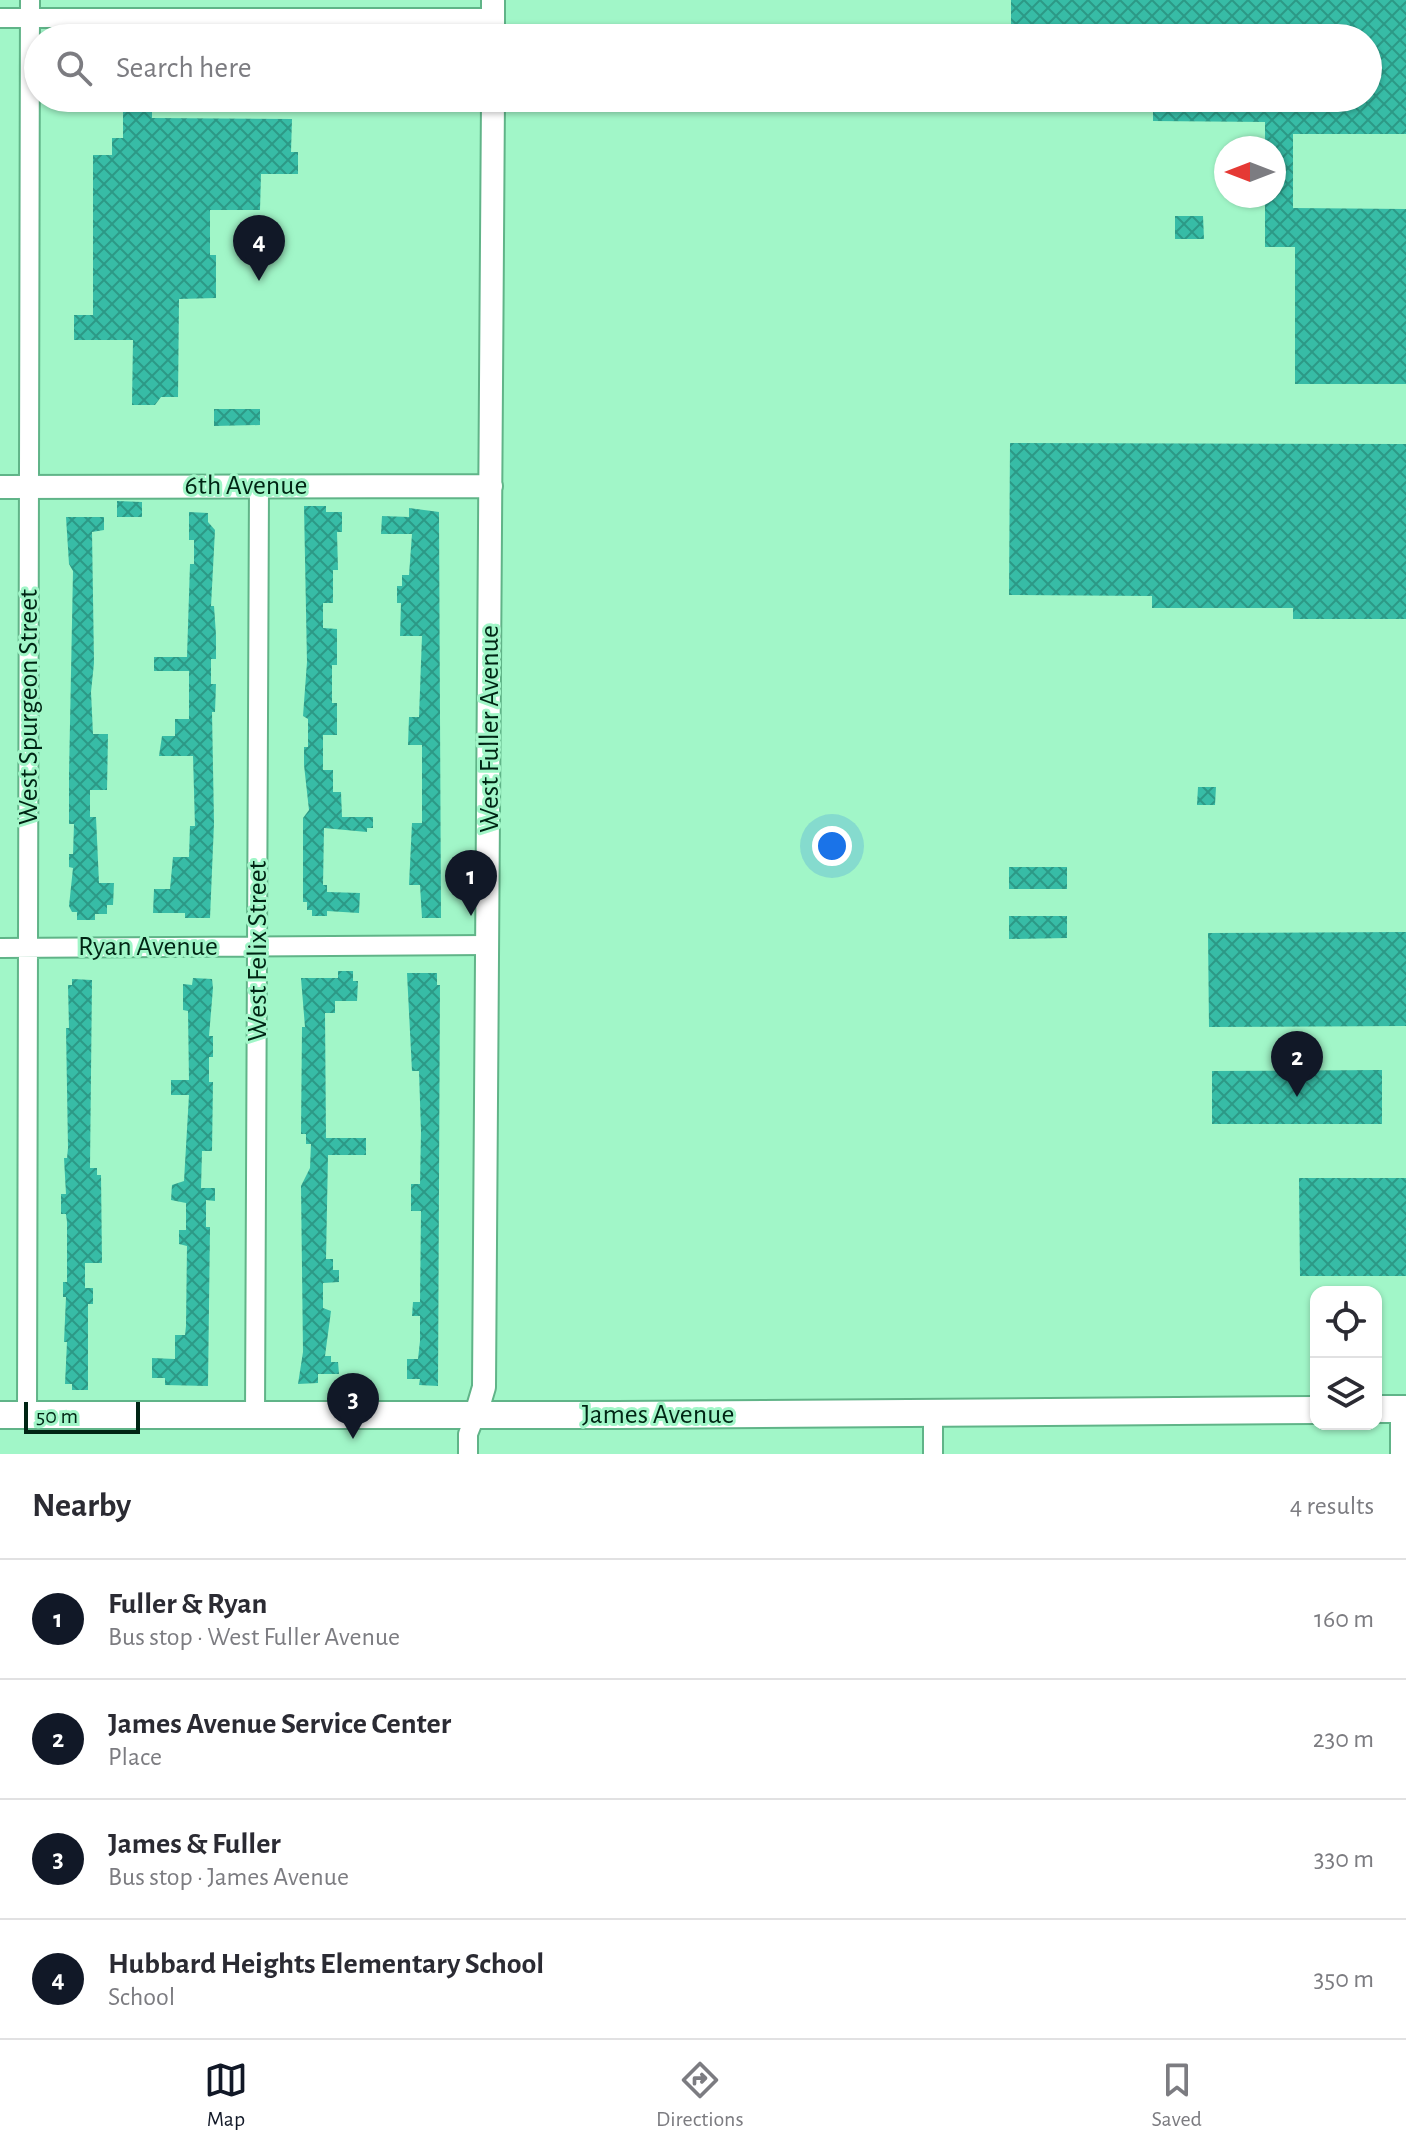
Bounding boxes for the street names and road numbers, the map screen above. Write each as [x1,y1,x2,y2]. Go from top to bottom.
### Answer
street label: 6th Avenue [185,472,307,500]
street label: West Spurgeon Street [15,589,43,825]
street label: West Fuller Avenue [476,625,504,833]
street label: West Felix Street [244,860,272,1042]
street label: Ryan Avenue [78,933,218,961]
street label: James Avenue [582,1401,734,1429]

